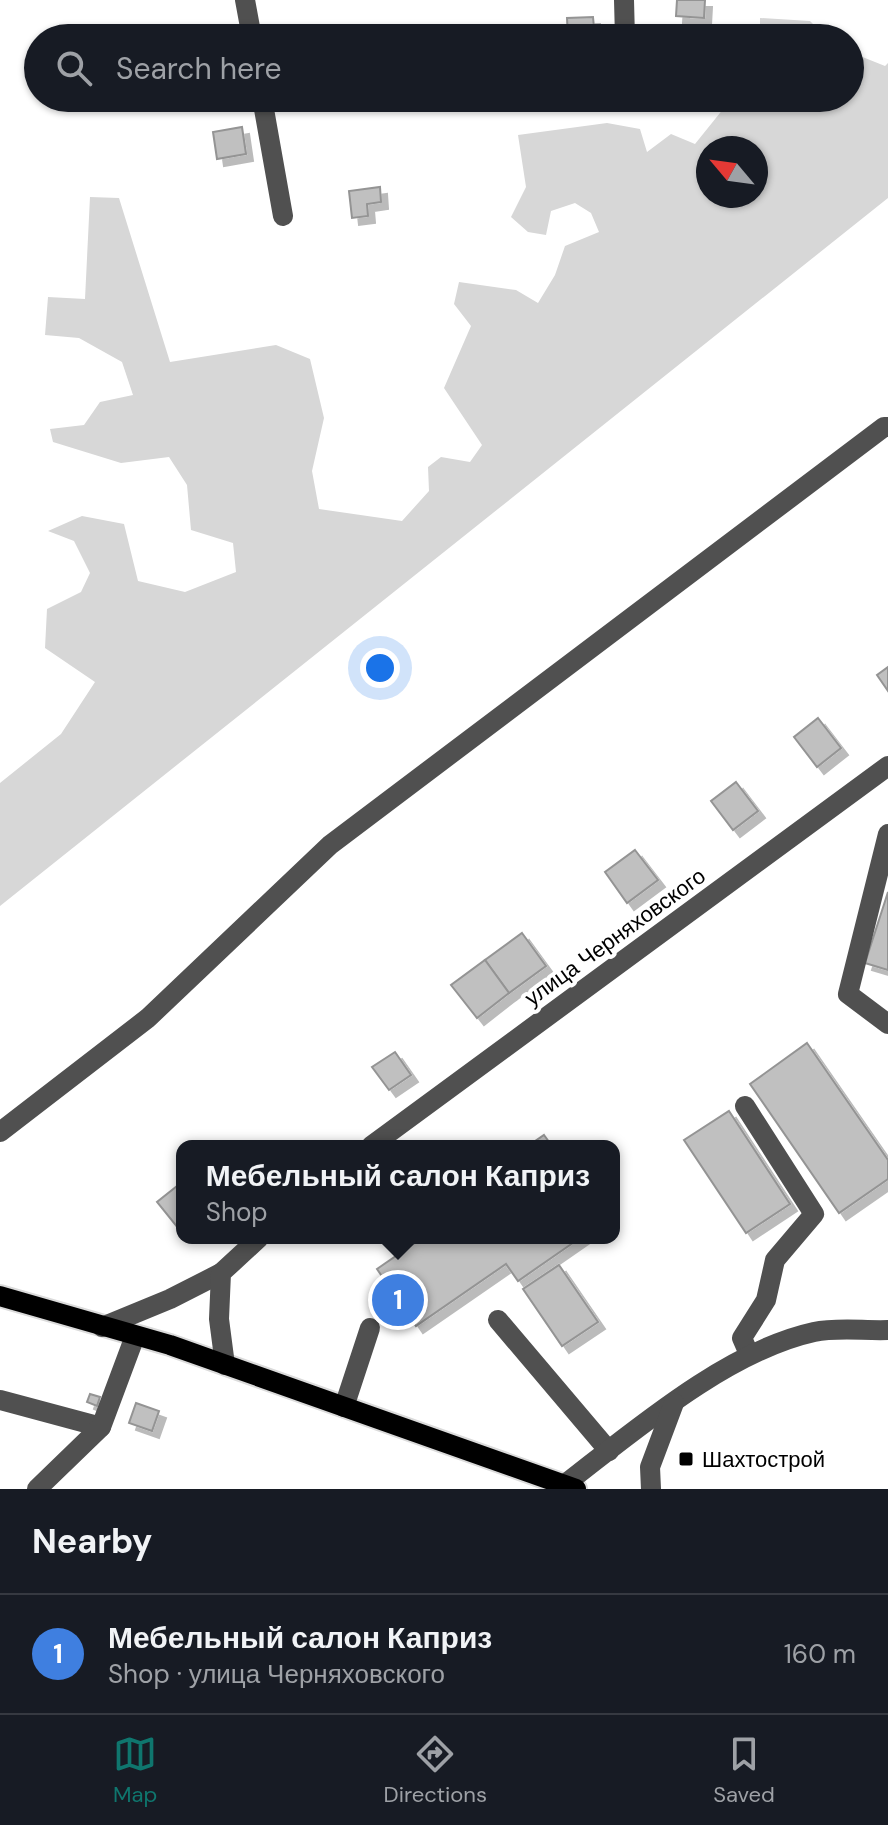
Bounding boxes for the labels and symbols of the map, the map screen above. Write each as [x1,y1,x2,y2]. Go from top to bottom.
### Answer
north arrow [696,136,768,208]
your location [360,648,400,688]
street label: улица Черняховского [519,862,711,1012]
pin: 1 [372,1270,424,1330]
place label: Шахтострой [702,1445,825,1474]
marker: Шахтострой [677,1450,695,1468]

